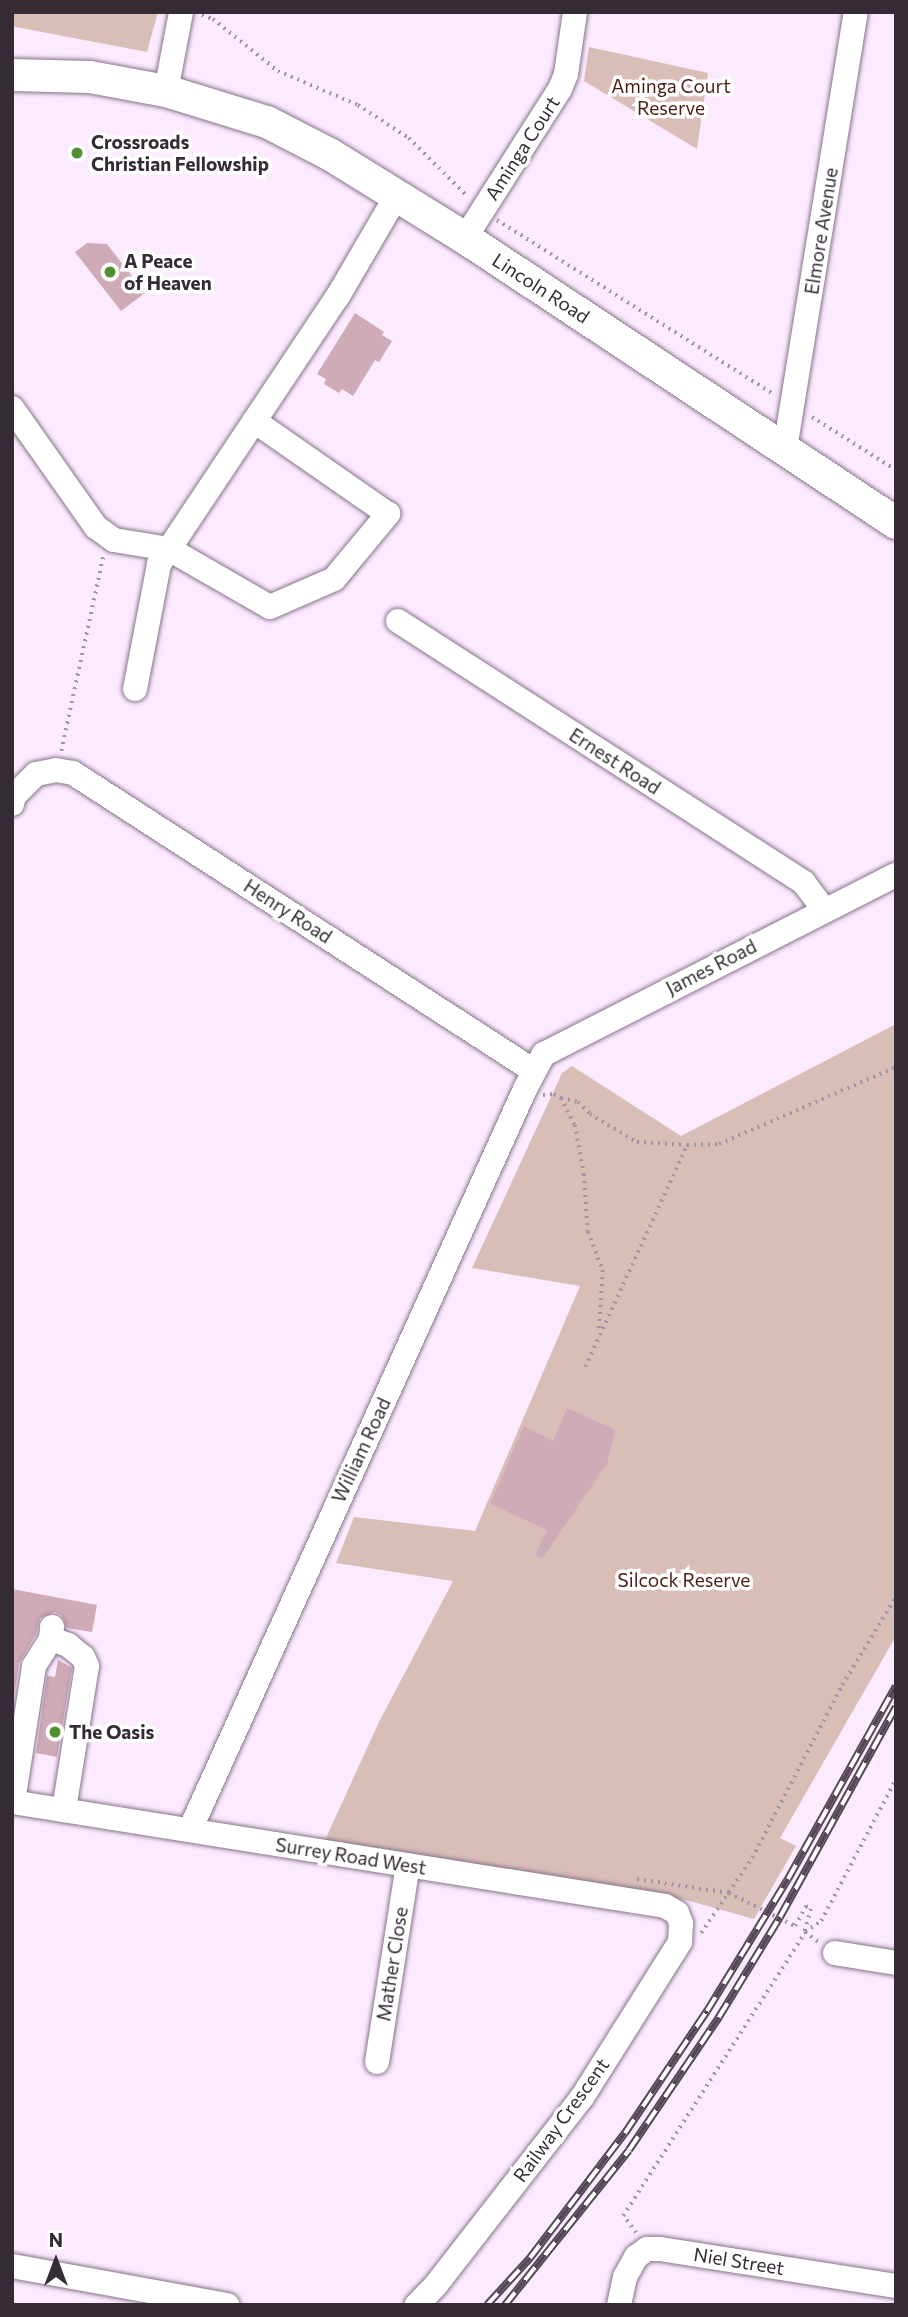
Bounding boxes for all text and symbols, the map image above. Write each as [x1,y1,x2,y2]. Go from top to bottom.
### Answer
park label: Aminga Court Reserve [611,75,731,119]
street label: Aminga Court [480,92,564,204]
place label: Crossroads Christian Fellowship [91,131,269,175]
marker: Crossroads Christian Fellowship [69,145,85,161]
street label: Elmore Avenue [800,166,842,296]
street label: Lincoln Road [488,248,594,328]
place label: A Peace of Heaven [124,250,212,294]
marker: A Peace of Heaven [102,264,118,280]
street label: Ernest Road [565,723,665,799]
street label: Henry Road [240,874,336,948]
street label: James Road [662,934,760,1000]
street label: William Road [327,1394,395,1506]
park label: Silcock Reserve [618,1569,750,1591]
place label: The Oasis [69,1721,154,1743]
marker: The Oasis [47,1724,63,1740]
street label: Surrey Road West [274,1833,428,1879]
street label: Mather Close [372,1905,412,2023]
street label: Railway Crescent [508,2054,614,2186]
north arrow [21,2226,91,2296]
text: N [49,2228,63,2251]
street label: Niel Street [692,2243,786,2279]

